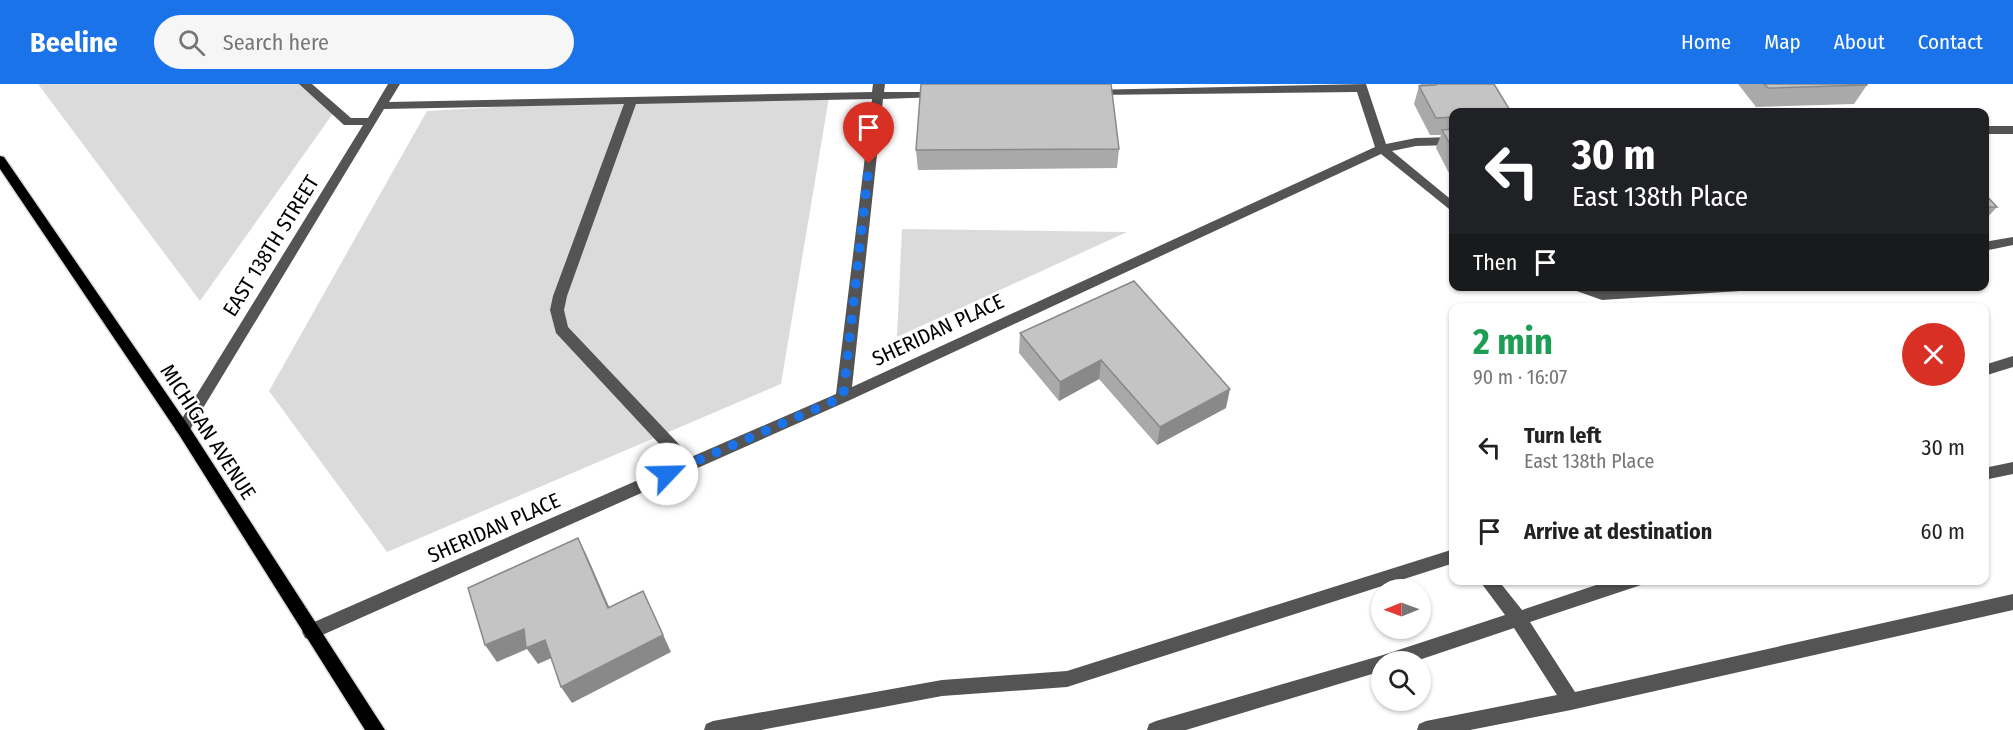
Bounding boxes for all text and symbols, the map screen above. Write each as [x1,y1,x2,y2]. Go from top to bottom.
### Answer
search box [154,15,574,69]
text: Beeline [30,26,118,59]
icon: search [175,26,208,59]
text: Search here [223,29,329,56]
text: Home [1681,29,1731,55]
text: Map [1764,29,1801,55]
text: About [1834,29,1885,55]
text: Contact [1918,29,1983,55]
pin [843,102,894,164]
icon: arrive [852,111,885,144]
text: 30 m [1572,130,1656,180]
icon: left [1473,132,1551,210]
street label: EAST 138TH STREET [217,171,325,321]
text: East 138th Place [1572,181,1748,213]
icon: arrive [1529,246,1562,279]
text: Then [1473,249,1517,276]
street label: SHERIDAN PLACE [868,288,1008,372]
text: 2 min [1473,320,1553,364]
button: close [1902,323,1965,386]
street label: MICHIGAN AVENUE [155,359,262,505]
text: 90 m · 16:07 [1473,365,1567,389]
text: Turn left [1524,422,1602,449]
icon: left [1473,431,1506,464]
text: 30 m [1922,434,1965,461]
position arrow [635,442,699,506]
text: East 138th Place [1524,449,1654,473]
street label: SHERIDAN PLACE [424,487,564,569]
icon: arrive [1473,515,1506,548]
text: Arrive at destination [1524,518,1712,545]
text: 60 m [1921,518,1965,545]
north arrow [1371,579,1431,639]
map controls [1371,579,1431,711]
button: search [1371,651,1431,711]

